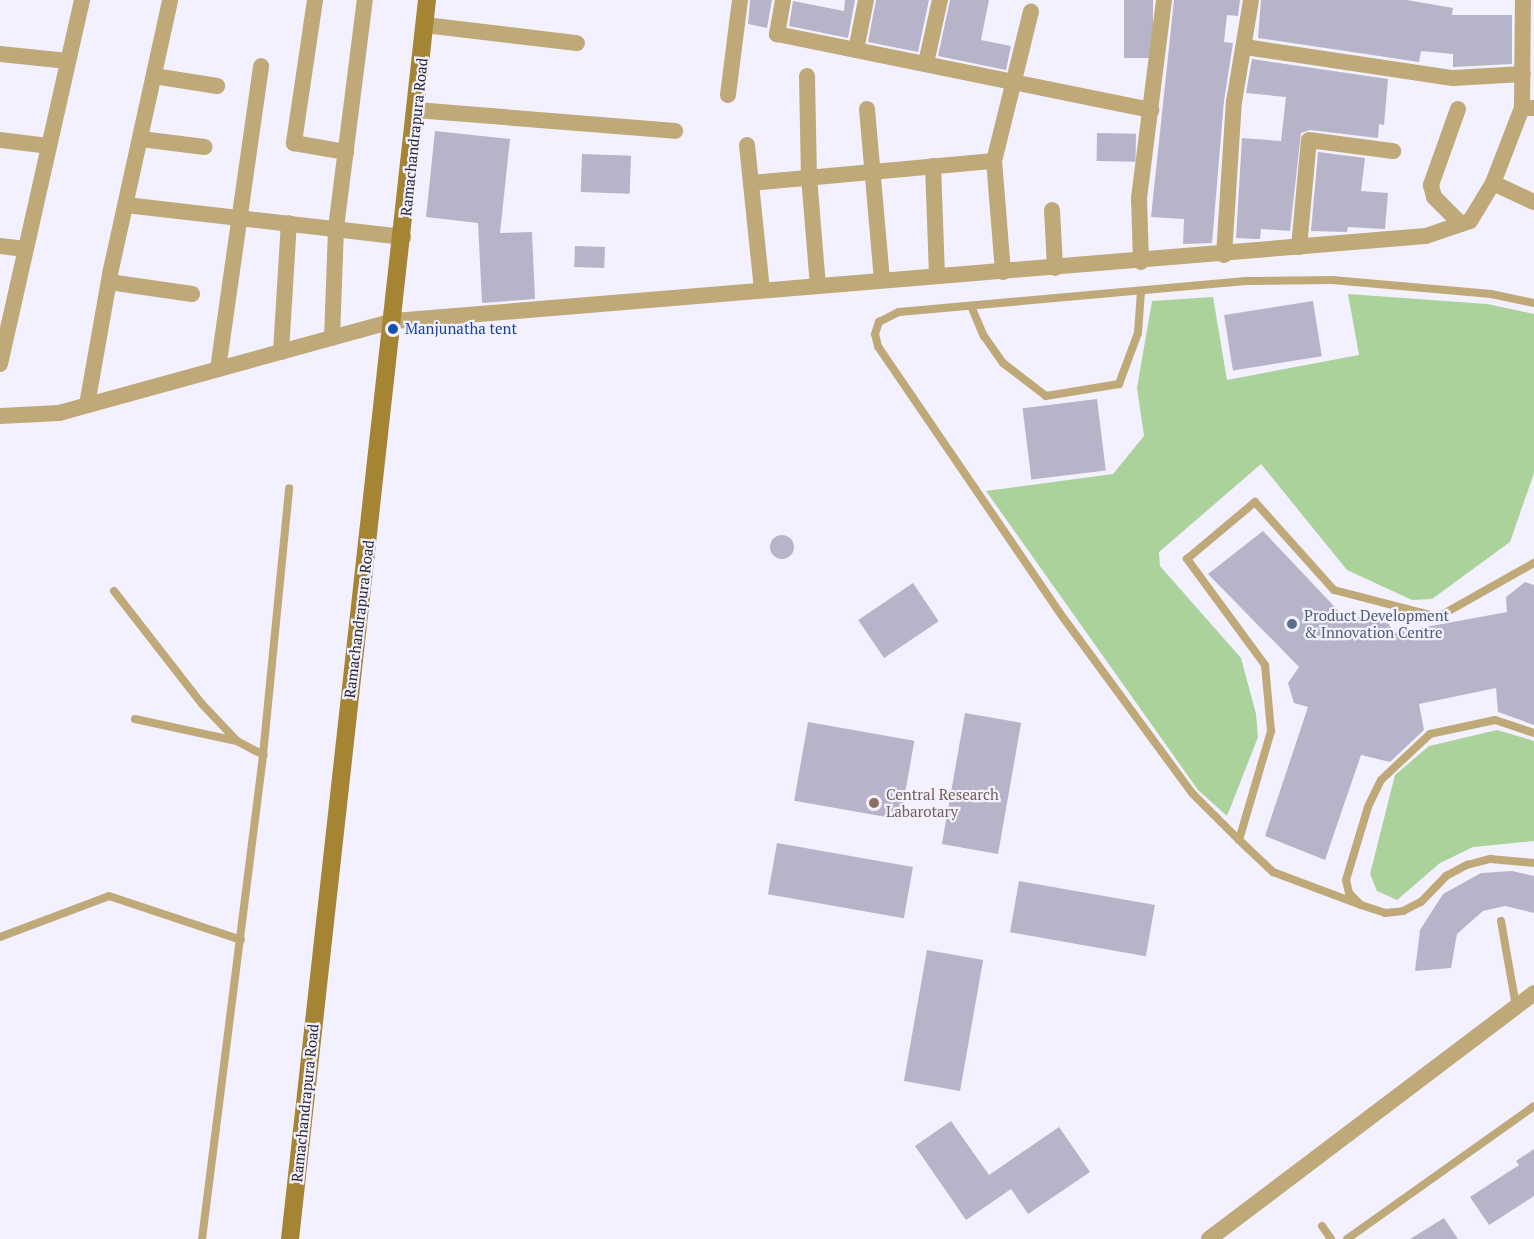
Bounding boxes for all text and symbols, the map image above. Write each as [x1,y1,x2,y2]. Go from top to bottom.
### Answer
street label: Ramachandrapura Road [397,57,431,217]
place label: Manjunatha tent [405,320,517,338]
marker: Manjunatha tent [386,322,400,336]
street label: Ramachandrapura Road [340,539,378,699]
place label: Product Development & Innovation Centre [1304,606,1449,641]
marker: Product Development & Innovation Centre [1285,617,1299,631]
place label: Central Research Labarotary [886,785,999,820]
marker: Central Research Labarotary [867,796,881,810]
street label: Ramachandrapura Road [288,1023,322,1183]

